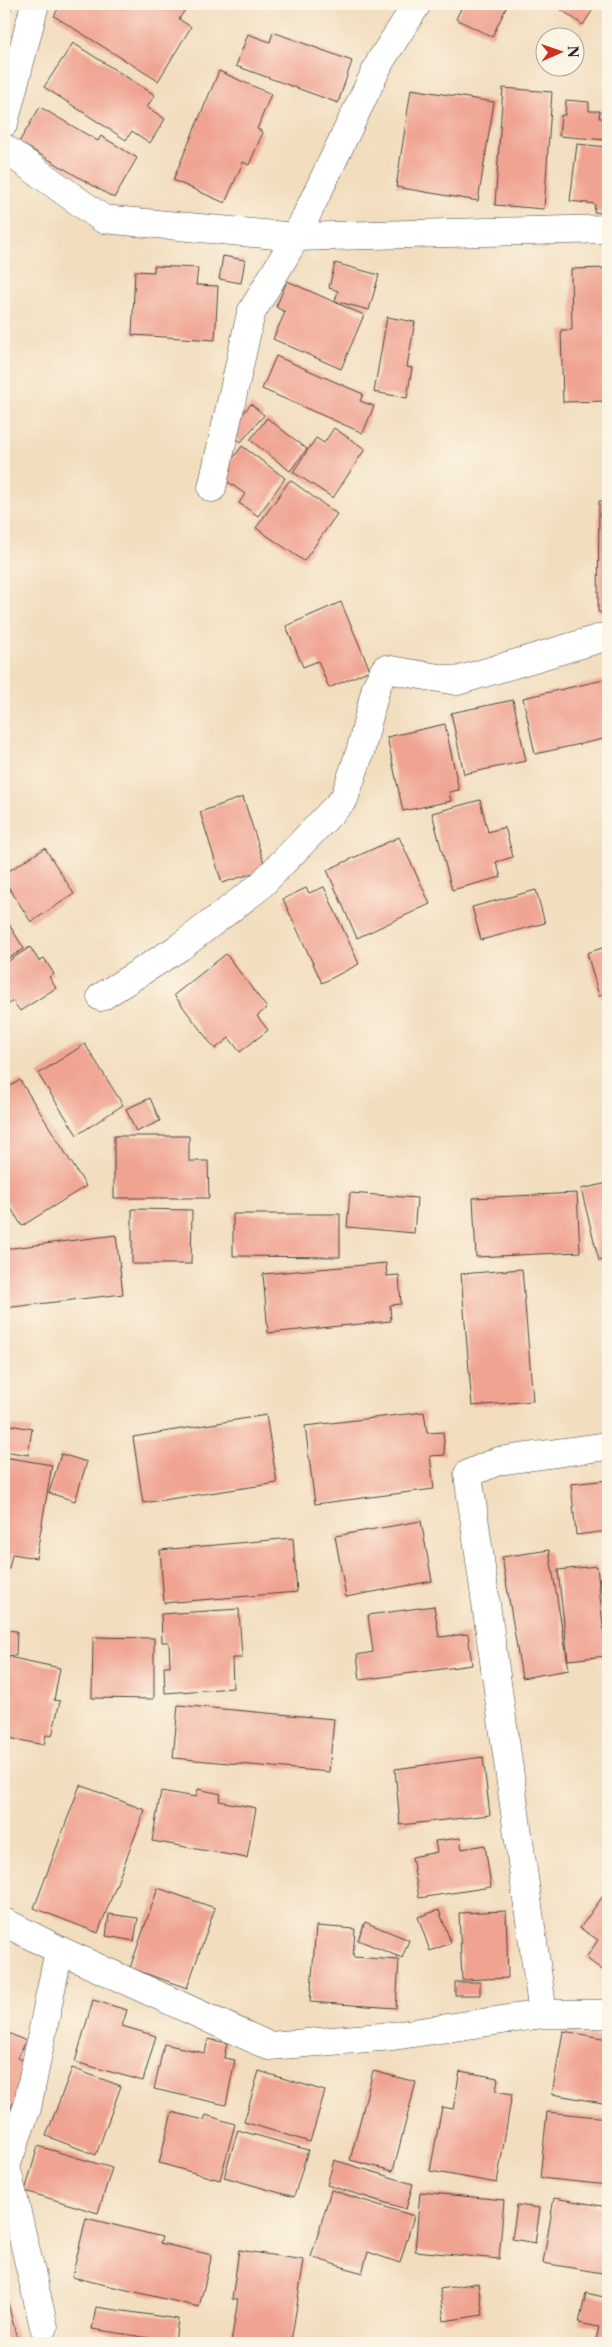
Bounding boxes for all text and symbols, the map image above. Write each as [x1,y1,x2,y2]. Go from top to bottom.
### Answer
north arrow [534,28,584,78]
text: N [564,45,582,58]

